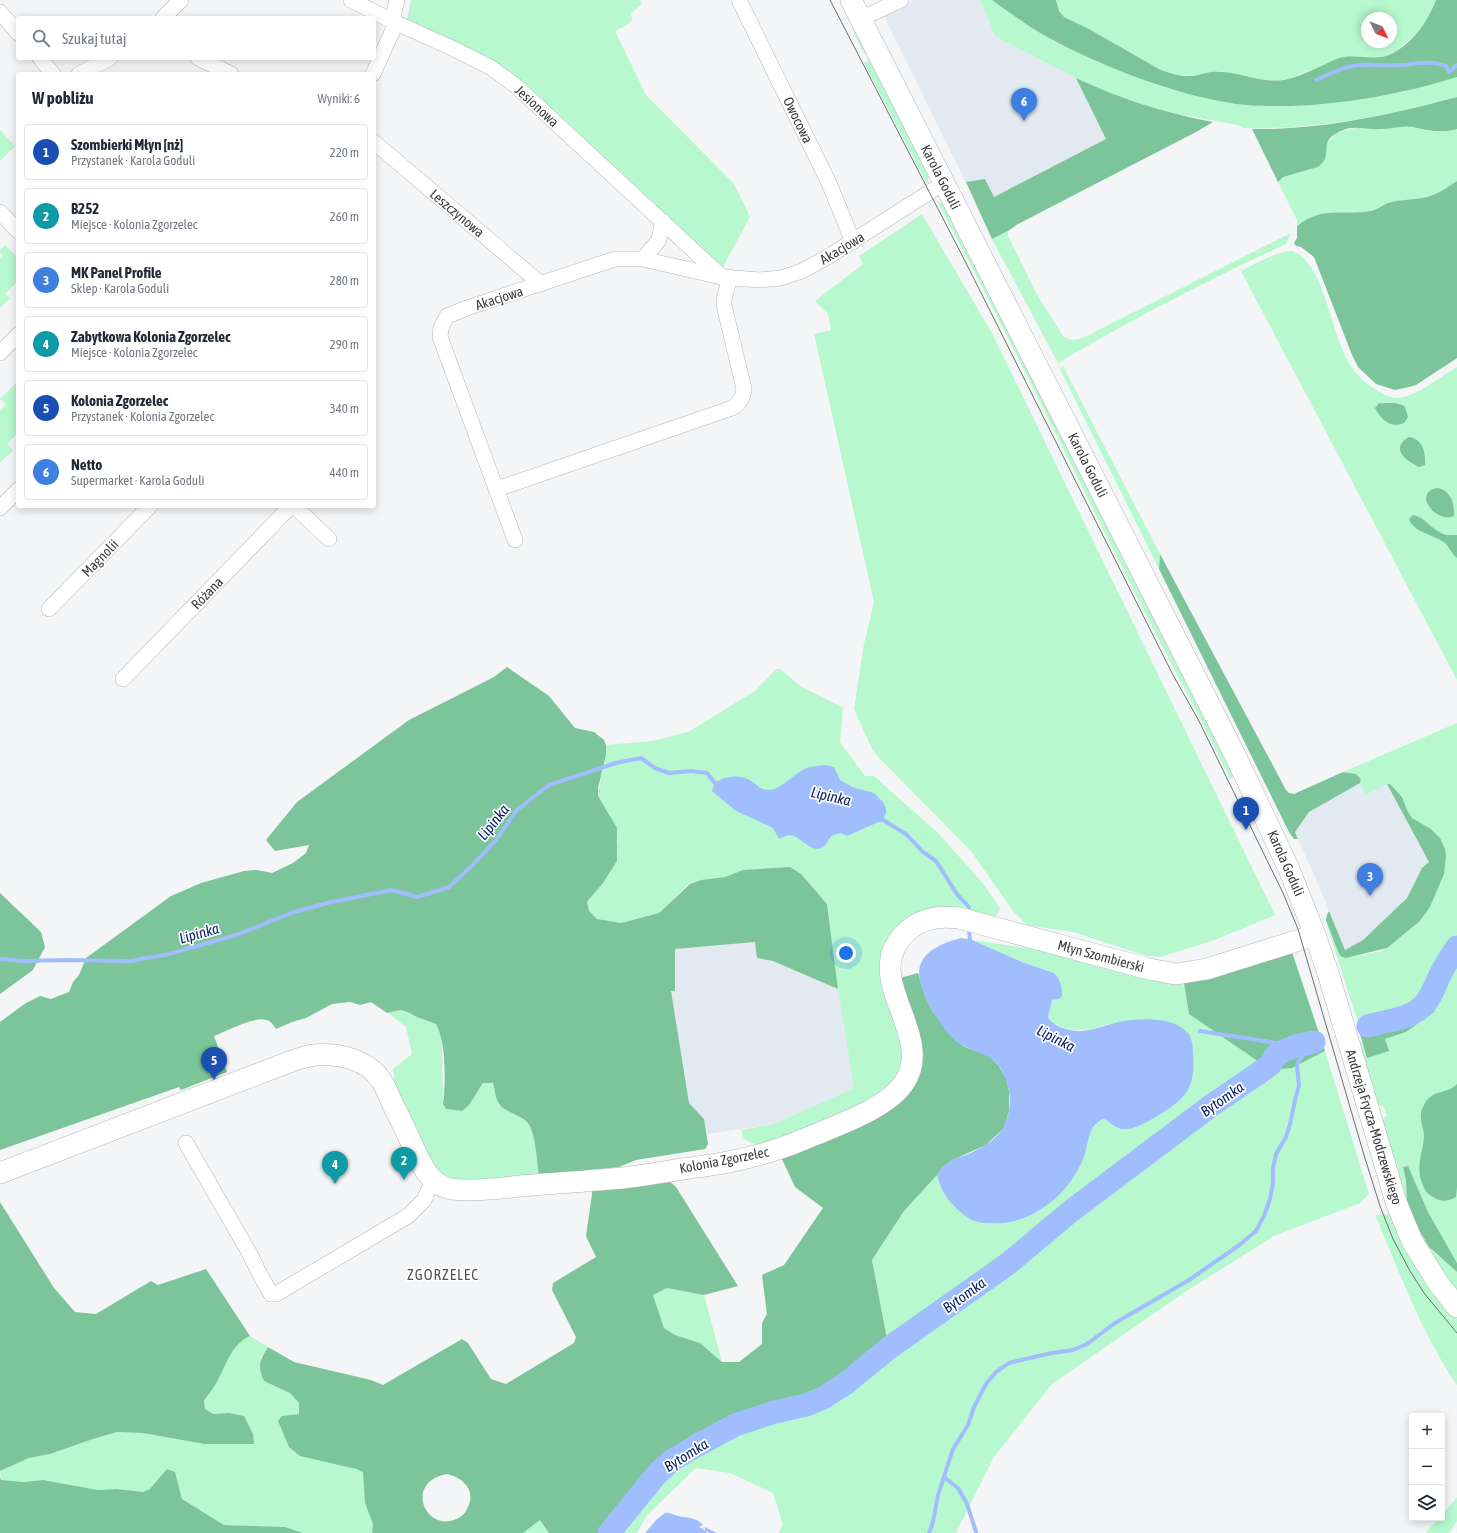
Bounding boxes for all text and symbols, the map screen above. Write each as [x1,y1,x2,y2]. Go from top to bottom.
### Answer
north arrow [1361,12,1397,48]
search box [16,16,376,60]
icon: search [30,27,52,49]
text: Szukaj tutaj [62,30,126,47]
street label: Jesionowa [512,82,562,130]
text: W pobliżu [32,88,94,108]
pin: 6 [1011,88,1037,121]
text: Wyniki: 6 [317,91,360,106]
street label: Owocowa [780,94,816,146]
text: Szombierki Młyn [nż] [71,136,183,153]
street label: Karola Goduli [918,142,964,212]
text: 1 [43,145,49,160]
text: 220 m [330,145,359,160]
text: Przystanek · Karola Goduli [71,153,195,168]
street label: Leszczynowa [427,186,487,240]
text: B252 [71,200,99,217]
text: 2 [43,209,49,224]
text: 260 m [330,209,359,224]
text: Miejsce · Kolonia Zgorzelec [71,217,198,232]
street label: Akacjowa [817,228,867,268]
text: MK Panel Profile [71,264,162,281]
text: 3 [43,273,49,288]
text: 280 m [330,273,359,288]
text: Sklep · Karola Goduli [71,281,169,296]
street label: Akacjowa [473,283,525,313]
text: Zabytkowa Kolonia Zgorzelec [71,328,231,345]
text: 4 [43,337,49,352]
text: 290 m [330,337,359,352]
text: Miejsce · Kolonia Zgorzelec [71,345,198,360]
text: Kolonia Zgorzelec [71,392,168,409]
text: 5 [43,401,49,416]
text: 340 m [330,401,359,416]
text: Przystanek · Kolonia Zgorzelec [71,409,214,424]
street label: Karola Goduli [1065,430,1111,500]
text: Netto [71,456,102,473]
text: 6 [43,465,49,480]
text: 440 m [330,465,359,480]
text: Supermarket · Karola Goduli [71,473,205,488]
street label: Magnolii [78,536,122,580]
street label: Różana [188,574,226,612]
water label: Lipinka [809,783,853,809]
pin: 1 [1233,797,1259,830]
water label: Lipinka [474,801,512,843]
street label: Karola Goduli [1264,828,1308,898]
pin: 3 [1357,863,1383,896]
water label: Lipinka [177,919,221,947]
street label: Młyn Szombierski [1056,937,1146,975]
your location [836,943,856,963]
water label: Lipinka [1034,1021,1078,1055]
pin: 5 [201,1047,227,1080]
street label: Andrzeja Frycza-Modrzewskiego [1343,1047,1405,1207]
water label: Bytomka [1197,1078,1247,1120]
street label: Kolonia Zgorzelec [678,1143,771,1177]
pin: 2 [391,1147,417,1180]
pin: 4 [322,1151,348,1184]
district label: ZGORZELEC [407,1266,479,1283]
water label: Bytomka [939,1274,989,1316]
map controls [1409,1413,1445,1521]
button: + [1409,1413,1445,1449]
water label: Bytomka [661,1435,711,1475]
button: − [1409,1449,1445,1485]
button: layers [1409,1485,1445,1521]

